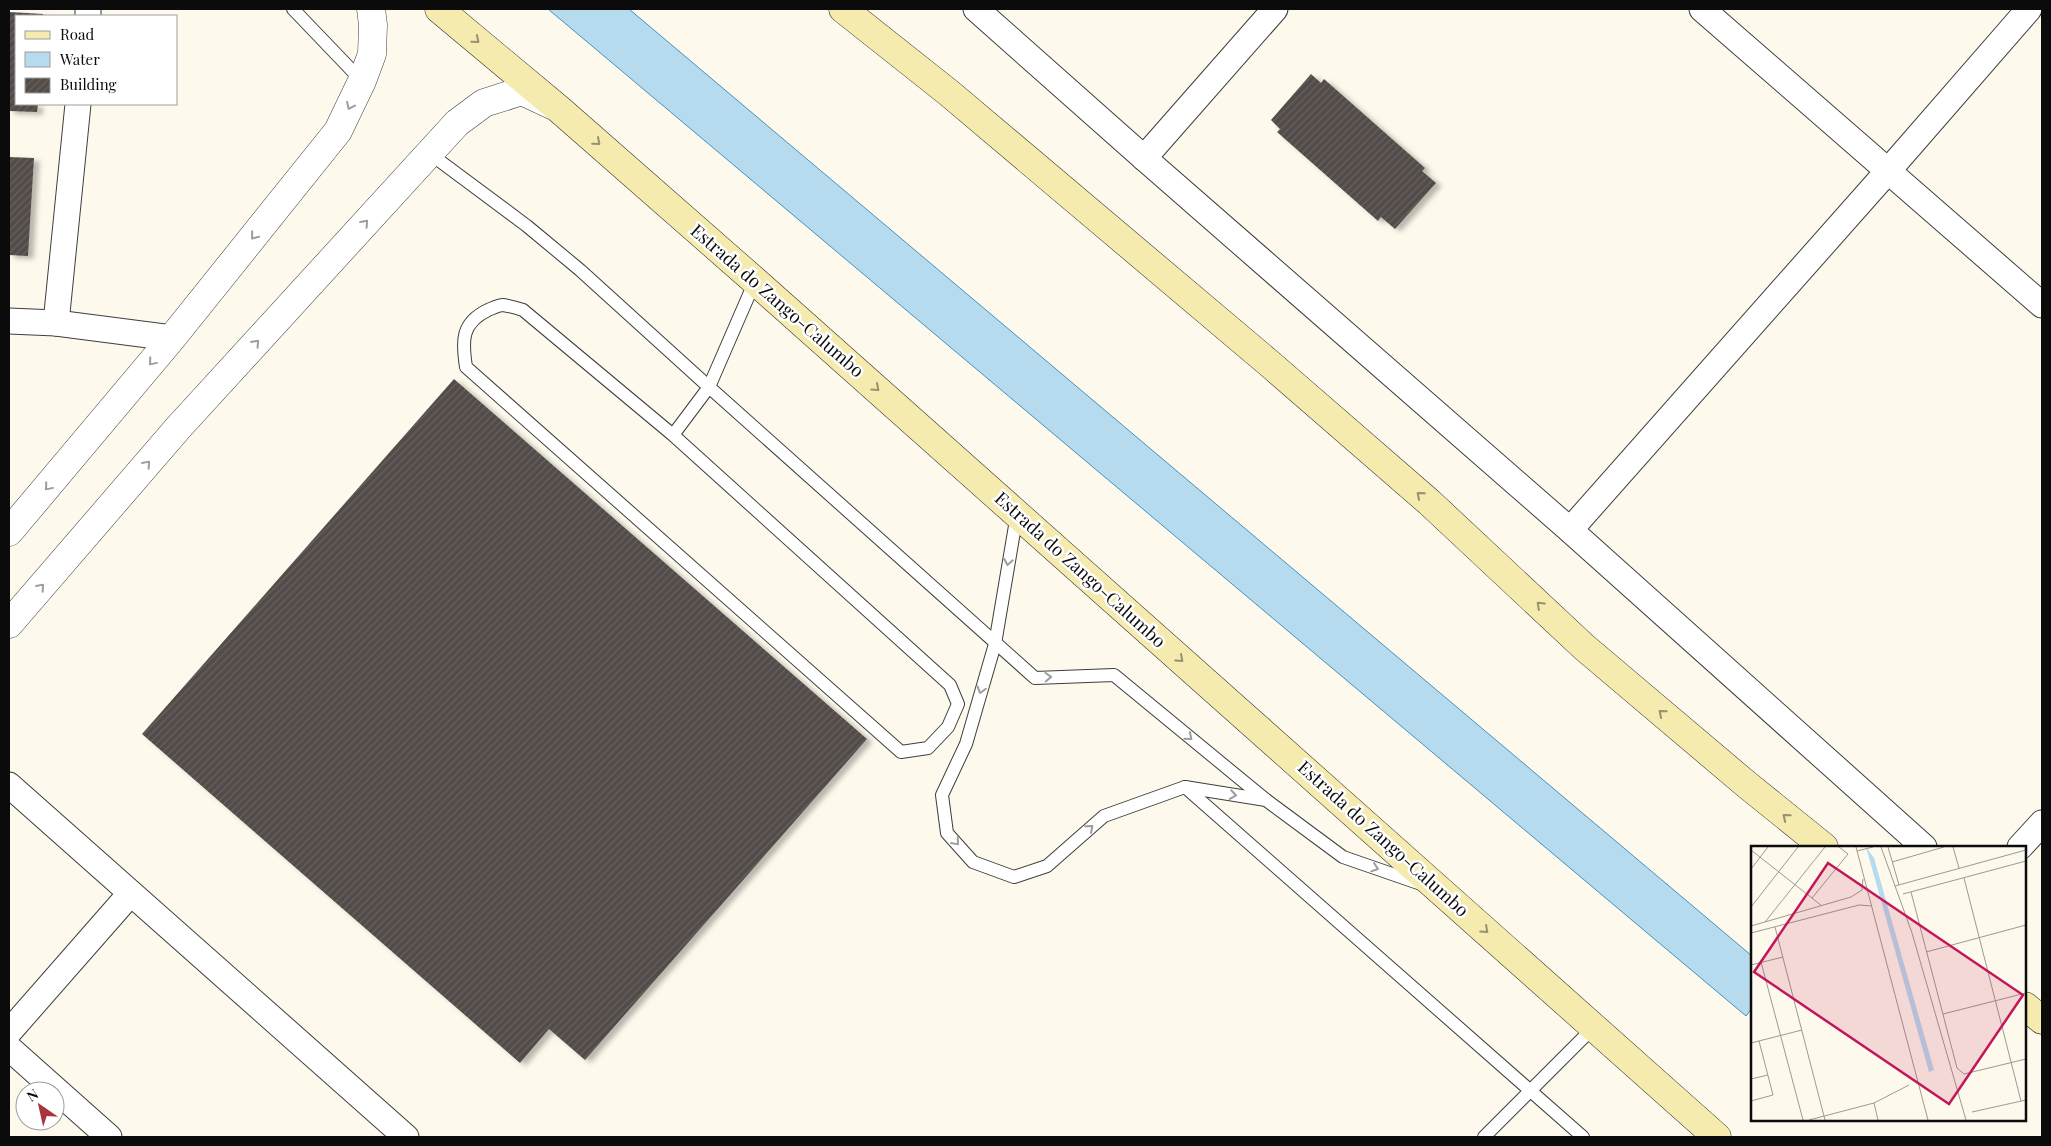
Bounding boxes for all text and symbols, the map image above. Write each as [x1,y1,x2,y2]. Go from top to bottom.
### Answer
legend [15,15,178,105]
text: Road [60,24,94,44]
one-way arrow [470,34,479,42]
text: Water [59,49,100,69]
text: Building [60,74,117,94]
one-way arrow [347,100,357,109]
one-way arrow [591,136,600,145]
street label: Estrada do Zango-Calumbo [686,218,869,382]
one-way arrow [359,219,368,228]
one-way arrow [252,230,260,239]
one-way arrow [250,339,259,348]
one-way arrow [149,356,158,365]
one-way arrow [870,383,879,392]
one-way arrow [141,460,150,469]
one-way arrow [45,481,54,490]
street label: Estrada do Zango-Calumbo [990,486,1171,653]
one-way arrow [1417,492,1426,501]
one-way arrow [1004,557,1014,566]
one-way arrow [35,583,44,592]
one-way arrow [1536,602,1545,611]
one-way arrow [1175,654,1184,663]
one-way arrow [1045,672,1053,683]
one-way arrow [977,686,987,694]
one-way arrow [1658,709,1667,718]
one-way arrow [1183,731,1192,739]
street label: Estrada do Zango-Calumbo [1293,755,1474,922]
one-way arrow [1229,789,1237,799]
one-way arrow [1783,813,1792,822]
one-way arrow [1085,825,1094,834]
one-way arrow [950,836,958,845]
inset map [1751,846,2026,1121]
one-way arrow [1370,862,1378,872]
one-way arrow [1479,924,1488,933]
north arrow [15,1081,65,1131]
text: N [23,1084,42,1106]

